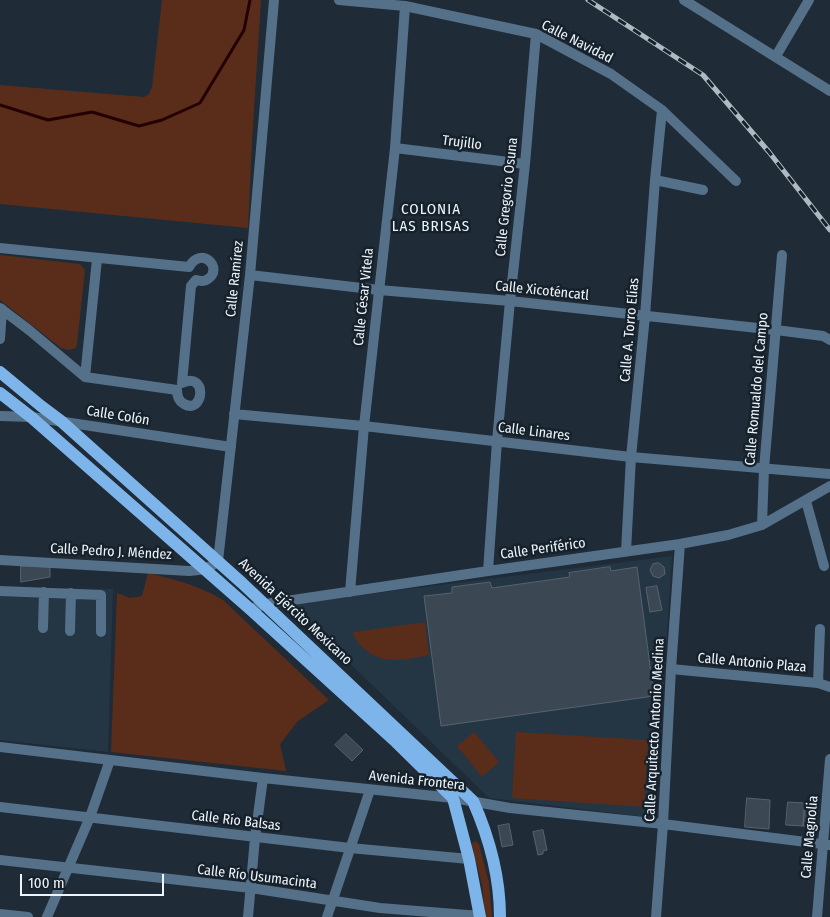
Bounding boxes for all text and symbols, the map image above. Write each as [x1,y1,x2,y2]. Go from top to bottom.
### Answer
street label: Calle Navidad [538,17,616,67]
street label: Trujillo [441,132,483,154]
street label: Calle Gregorio Osuna [492,137,522,257]
district label: COLONIA LAS BRISAS [390,201,472,236]
street label: Calle Ramírez [223,240,247,318]
street label: Calle César Vitela [351,247,377,347]
street label: Calle A. Torro Elías [617,277,643,383]
street label: Calle Xicoténcatl [494,278,590,304]
street label: Calle Romualdo del Campo [742,312,772,466]
street label: Calle Colón [85,403,151,429]
street label: Calle Linares [497,419,571,445]
street label: Calle Periférico [499,535,587,563]
street label: Calle Pedro J. Méndez [50,540,172,564]
street label: Avenida Ejército Mexicano [235,555,355,669]
street label: Calle Arquitecto Antonio Medina [642,638,668,822]
street label: Calle Antonio Plaza [697,650,807,676]
street label: Avenida Frontera [368,768,466,794]
street label: Calle Magnolia [798,795,822,879]
street label: Calle Río Balsas [190,807,282,835]
street label: Calle Río Usumacinta [196,861,318,893]
scale bar [22,864,166,896]
text: 100 m [28,874,65,892]

